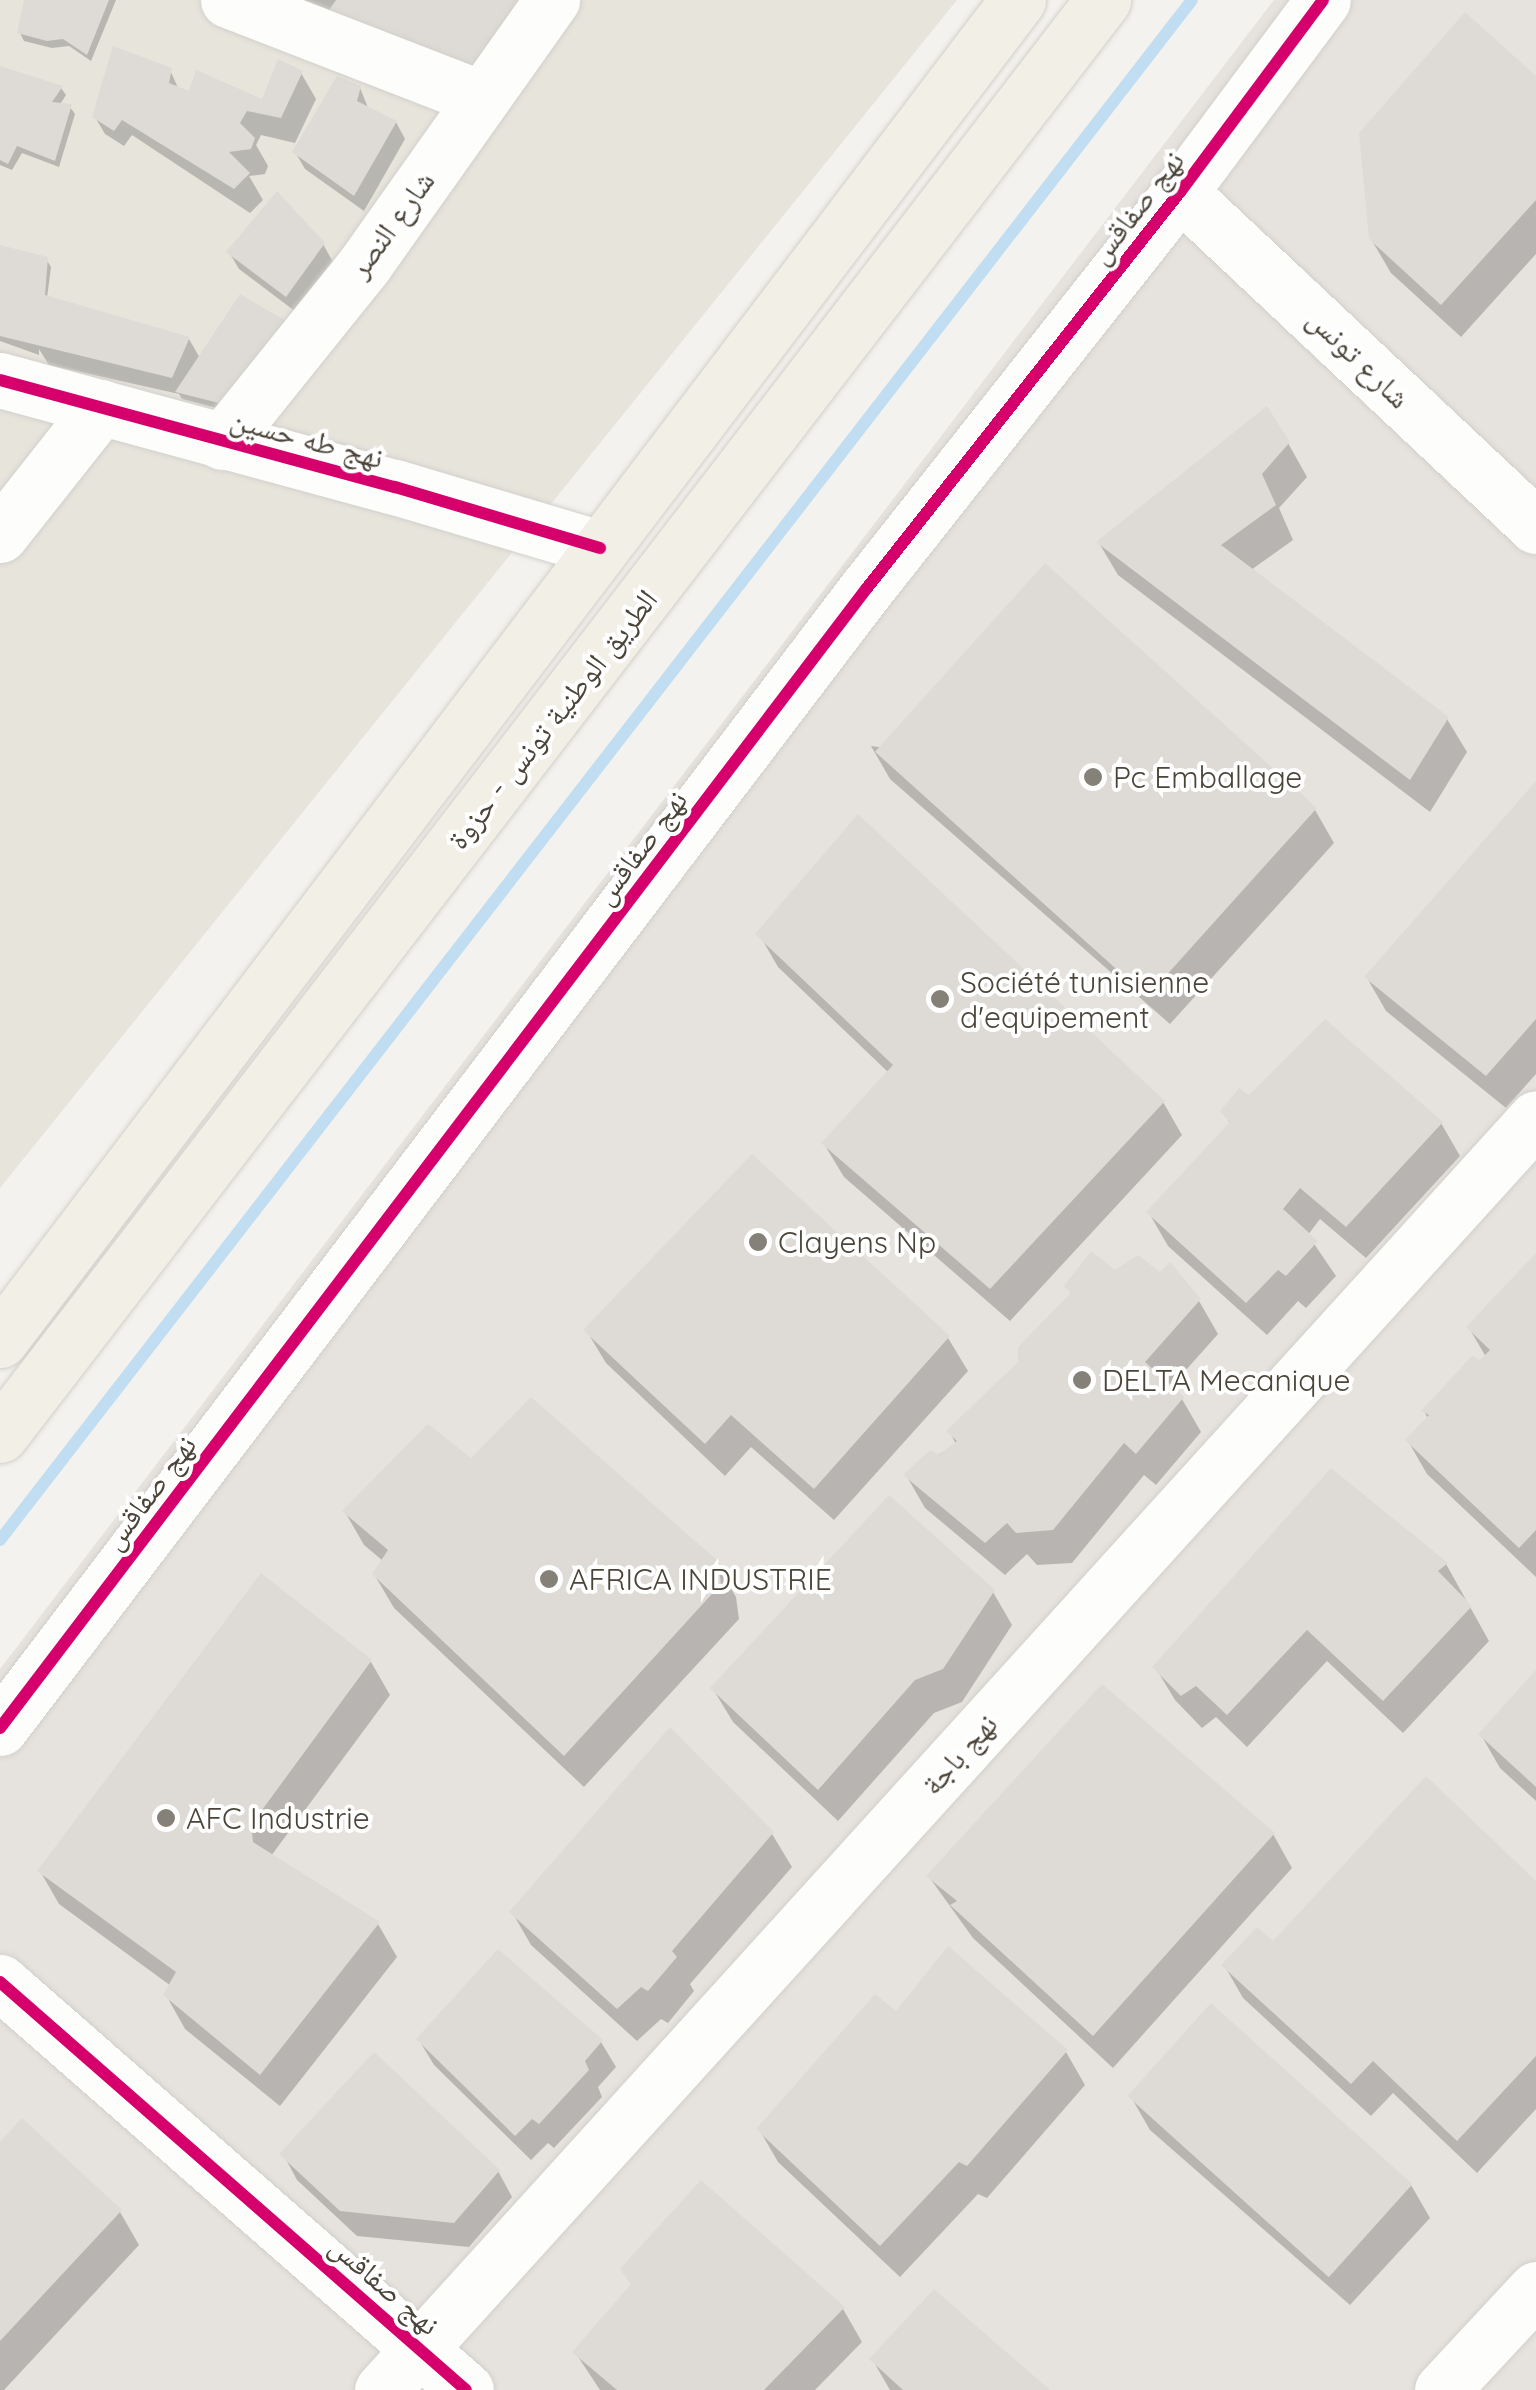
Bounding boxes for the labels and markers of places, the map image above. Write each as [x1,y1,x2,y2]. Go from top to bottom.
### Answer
place label: Pc Emballage [1113,759,1302,795]
marker: Pc Emballage [1082,766,1104,788]
place label: Société tunisienne d'equipement [960,964,1209,1034]
marker: Société tunisienne d'equipement [929,988,951,1010]
place label: Clayens Np [778,1224,936,1260]
marker: Clayens Np [747,1231,769,1253]
place label: DELTA Mecanique [1102,1362,1350,1398]
marker: DELTA Mecanique [1071,1369,1093,1391]
place label: AFRICA INDUSTRIE [569,1561,832,1597]
marker: AFRICA INDUSTRIE [538,1568,560,1590]
place label: AFC Industrie [186,1800,370,1836]
marker: AFC Industrie [155,1807,177,1829]

